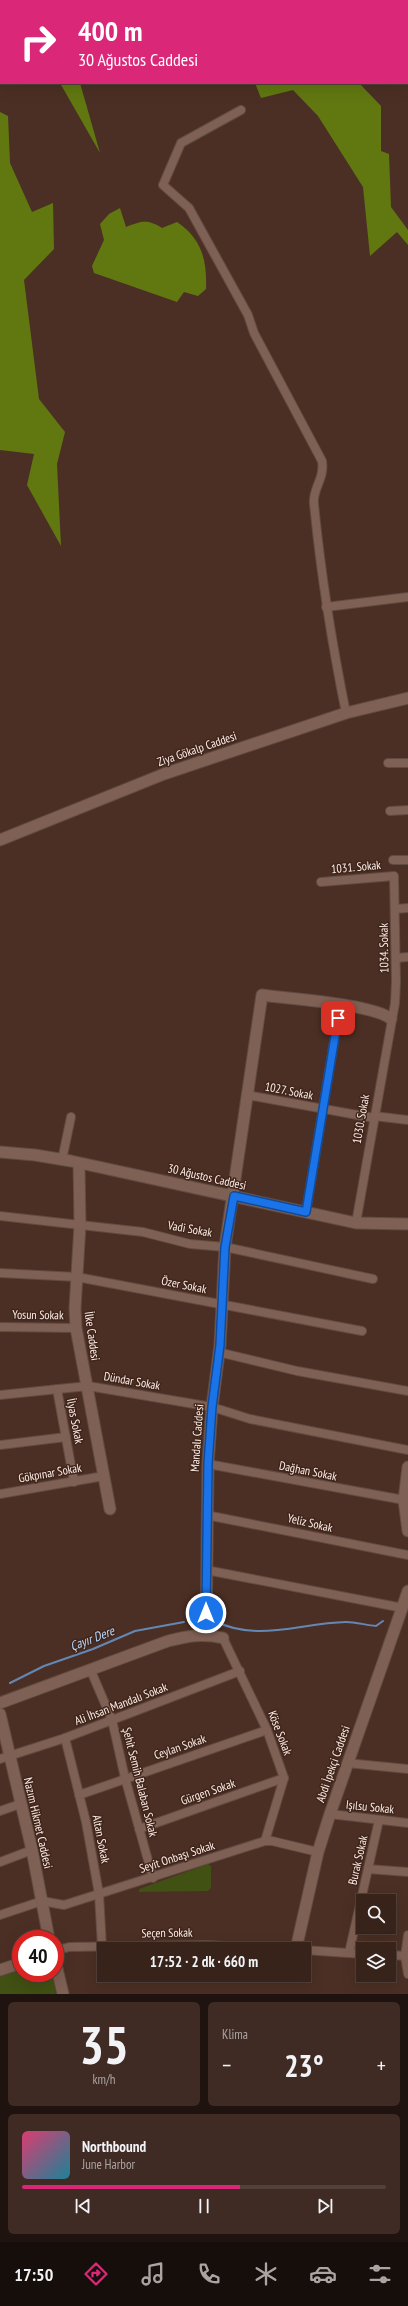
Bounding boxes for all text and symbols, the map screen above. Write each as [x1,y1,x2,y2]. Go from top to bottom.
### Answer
text: 400 m [78,12,142,49]
icon: right [12,16,64,68]
text: 30 Ağustos Caddesi [78,48,198,71]
street label: Ziya Gökalp Caddesi [155,728,239,769]
street label: 1031. Sokak [330,857,382,876]
street label: 1034. Sokak [376,923,391,973]
pin [321,1001,355,1035]
icon: arrive [327,1007,349,1029]
street label: 1027. Sokak [264,1078,315,1103]
street label: 1030. Sokak [349,1093,372,1145]
street label: 30 Ağustos Caddesi [166,1160,248,1193]
street label: Vadi Sokak [166,1217,214,1240]
street label: Özer Sokak [160,1273,208,1296]
street label: Yosun Sokak [12,1307,64,1322]
street label: İlke Caddesi [82,1310,103,1362]
street label: Dündar Sokak [103,1368,162,1393]
street label: İlyas Sokak [64,1397,87,1445]
street label: Mandalı Caddesi [187,1404,206,1472]
street label: Dağhan Sokak [278,1458,339,1484]
street label: Gökpınar Sokak [17,1460,83,1485]
street label: Yeliz Sokak [286,1510,335,1535]
position arrow [185,1592,227,1634]
water label: Çayır Dere [68,1622,118,1655]
street label: Ali İhsan Mandalı Sokak [72,1679,170,1728]
street label: Köse Sokak [265,1708,296,1758]
street label: Abdi İpekçi Caddesi [312,1723,353,1804]
street label: Şehit Semih Balaban Sokak [120,1726,161,1839]
street label: Ceylan Sokak [152,1730,208,1762]
street label: Gürgen Sokak [179,1775,237,1808]
street label: Nazım Hikmet Caddesi [21,1776,56,1870]
street label: Işılsu Sokak [345,1797,395,1817]
street label: Altan Sokak [89,1814,114,1865]
street label: Burak Sokak [345,1833,371,1886]
street label: Seyit Onbaşı Sokak [137,1837,217,1876]
map controls [356,1894,396,1982]
button: search [356,1894,396,1934]
street label: Seçen Sokak [141,1925,193,1940]
speed limit sign: 40 [12,1930,64,1982]
button: layers [356,1942,396,1982]
text: 17:52 · 2 dk · 660 m [150,1952,258,1971]
text: 35 [79,2011,129,2078]
text: Klima [222,2026,248,2043]
text: 23° [284,2046,324,2085]
text: − [222,2051,231,2079]
text: + [377,2051,386,2079]
text: km/h [92,2071,116,2088]
text: Northbound [82,2137,146,2156]
text: June Harbor [82,2156,135,2173]
icon: previous [72,2195,94,2217]
icon: pause [193,2195,215,2217]
icon: next [314,2195,336,2217]
icon: directions [82,2260,110,2288]
icon: music [139,2260,167,2288]
icon: phone [195,2260,223,2288]
icon: climate [252,2260,280,2288]
icon: car [309,2260,337,2288]
icon: filters [366,2260,394,2288]
text: 17:50 [14,2263,53,2286]

